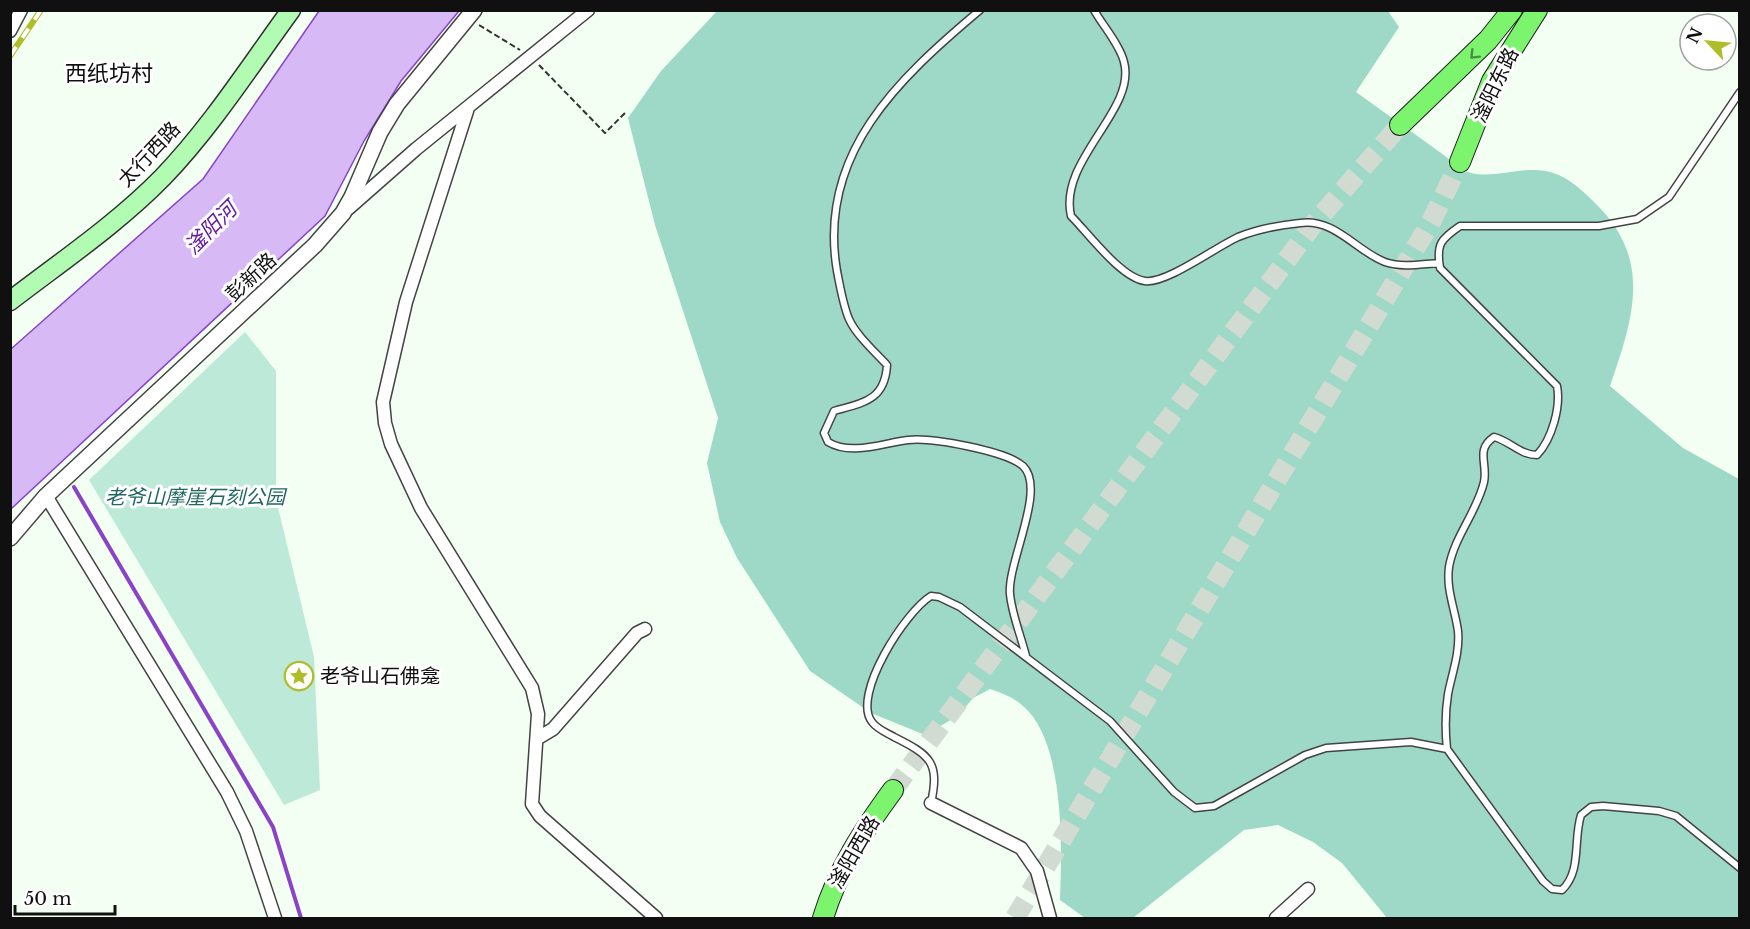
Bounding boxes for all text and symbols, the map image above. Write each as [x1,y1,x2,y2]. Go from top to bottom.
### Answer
north arrow [1678,12,1738,72]
text: N [1682,24,1707,47]
street label: 滏阳东路 [1467,44,1523,126]
one-way arrow [1470,48,1481,58]
district label: 西纸坊村 [65,60,153,87]
street label: 太行西路 [113,117,185,191]
water label: 滏阳河 [180,194,245,259]
street label: 彭新路 [221,248,281,306]
park label: 老爷山摩崖石刻公园 [105,485,288,509]
place icon: 老爷山石佛龛 [283,660,315,692]
place label: 老爷山石佛龛 [320,664,440,688]
street label: 滏阳西路 [824,811,884,893]
scale bar [15,878,116,916]
text: 50 m [24,888,72,910]

